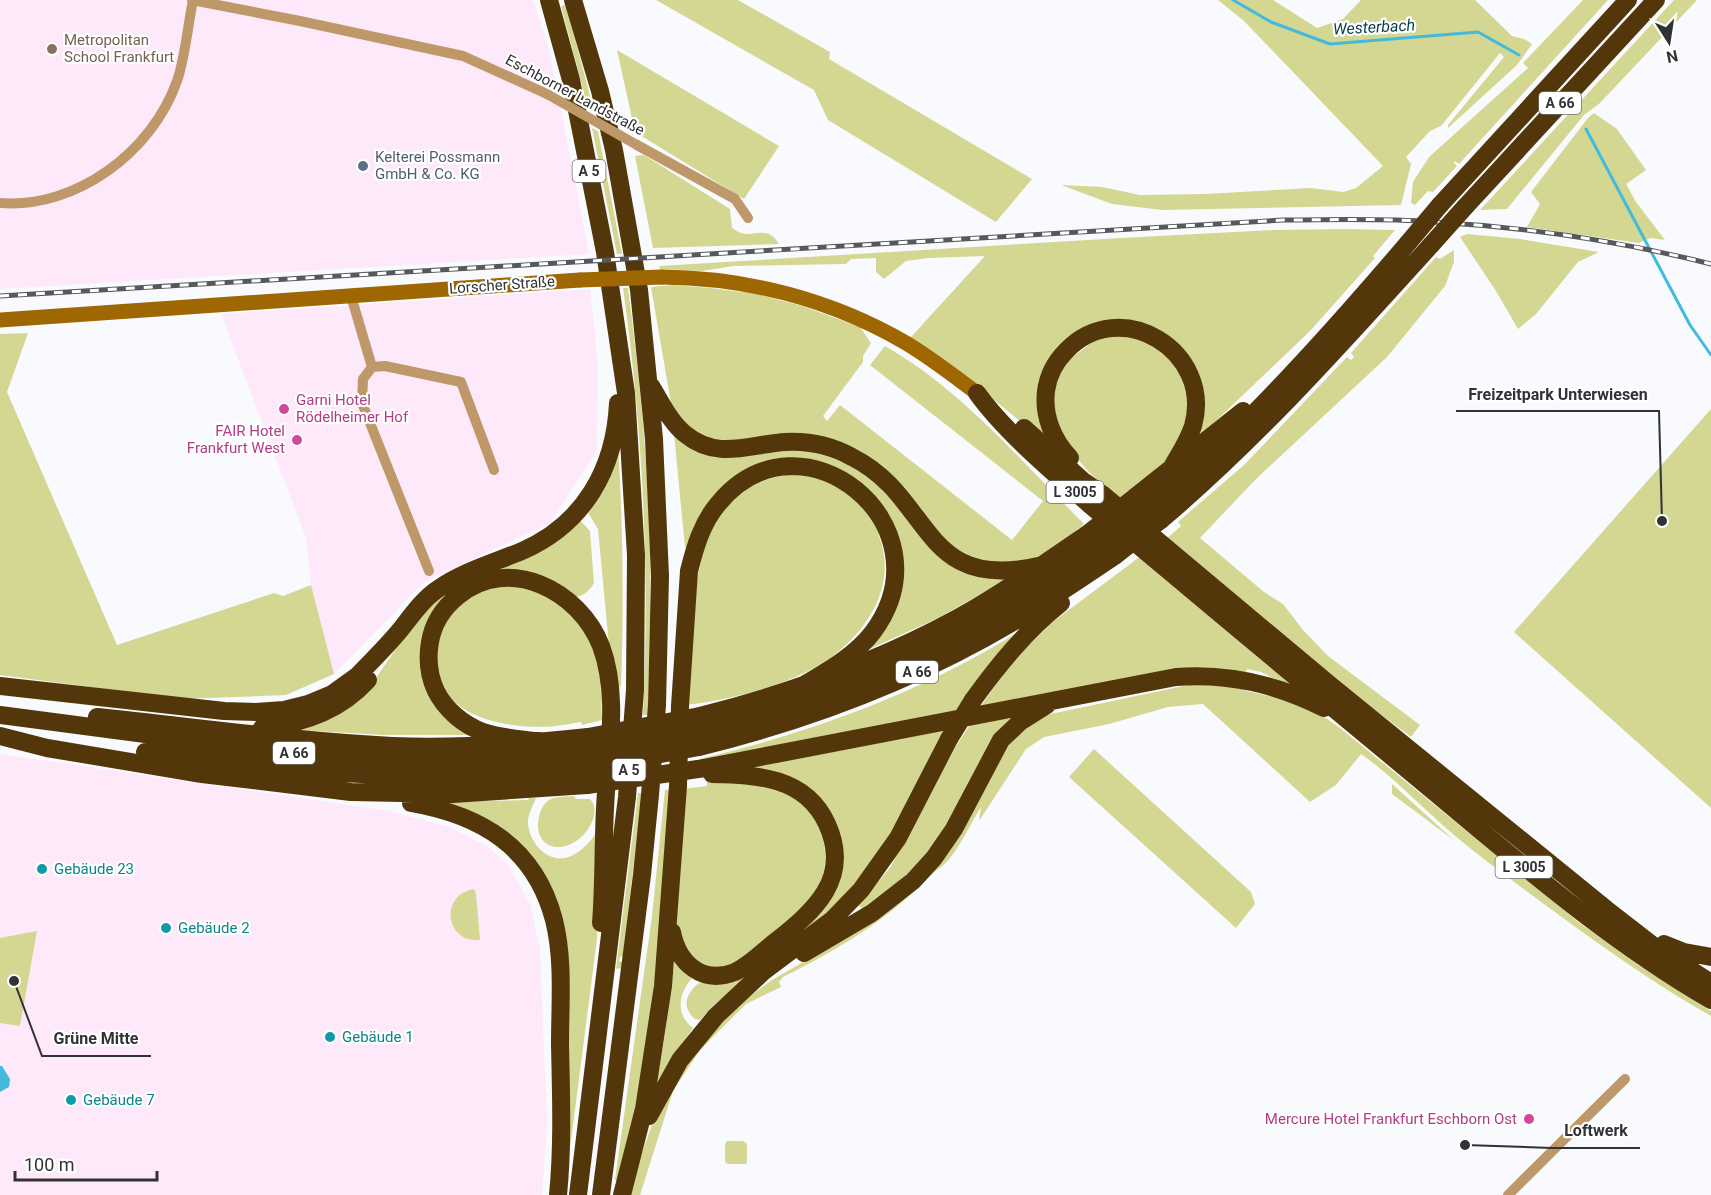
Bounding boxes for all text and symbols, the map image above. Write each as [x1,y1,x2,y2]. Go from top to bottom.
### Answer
north arrow [1639,12,1699,72]
water label: Westerbach [1332,15,1416,39]
place label: Metropolitan School Frankfurt [64,31,174,66]
marker: Metropolitan School Frankfurt [45,42,59,56]
text: N [1665,46,1680,67]
street label: Eschborner Landstraße [502,51,648,139]
road number: A 66 [1539,92,1581,114]
place label: Kelterei Possmann GmbH & Co. KG [375,148,500,183]
marker: Kelterei Possmann GmbH & Co. KG [356,159,370,173]
road number: A 5 [572,160,606,182]
street label: Lorscher Straße [449,272,556,298]
callout: Freizeitpark Unterwiesen [1456,377,1659,411]
text: Freizeitpark Unterwiesen [1468,385,1648,404]
place label: Garni Hotel Rödelheimer Hof [296,391,409,426]
marker: Garni Hotel Rödelheimer Hof [277,402,291,416]
place label: FAIR Hotel Frankfurt West [187,422,285,457]
marker: FAIR Hotel Frankfurt West [290,433,304,447]
road number: L 3005 [1046,481,1104,503]
road number: A 66 [896,661,938,683]
road number: A 66 [273,742,315,764]
road number: A 5 [612,759,646,781]
road number: L 3005 [1496,856,1552,878]
place label: Gebäude 23 [54,860,134,878]
marker: Gebäude 23 [35,862,49,876]
place label: Gebäude 2 [178,919,250,937]
marker: Gebäude 2 [159,921,173,935]
callout: Grüne Mitte [42,1022,151,1056]
place label: Gebäude 1 [342,1028,414,1046]
text: Grüne Mitte [53,1029,139,1048]
marker: Gebäude 1 [323,1030,337,1044]
place label: Gebäude 7 [83,1091,155,1109]
marker: Gebäude 7 [64,1093,78,1107]
place label: Mercure Hotel Frankfurt Eschborn Ost [1265,1110,1517,1128]
marker: Mercure Hotel Frankfurt Eschborn Ost [1522,1112,1536,1126]
callout: Loftwerk [1552,1114,1640,1148]
text: Loftwerk [1564,1121,1628,1140]
scale bar [15,1144,158,1182]
text: 100 m [24,1154,75,1175]

